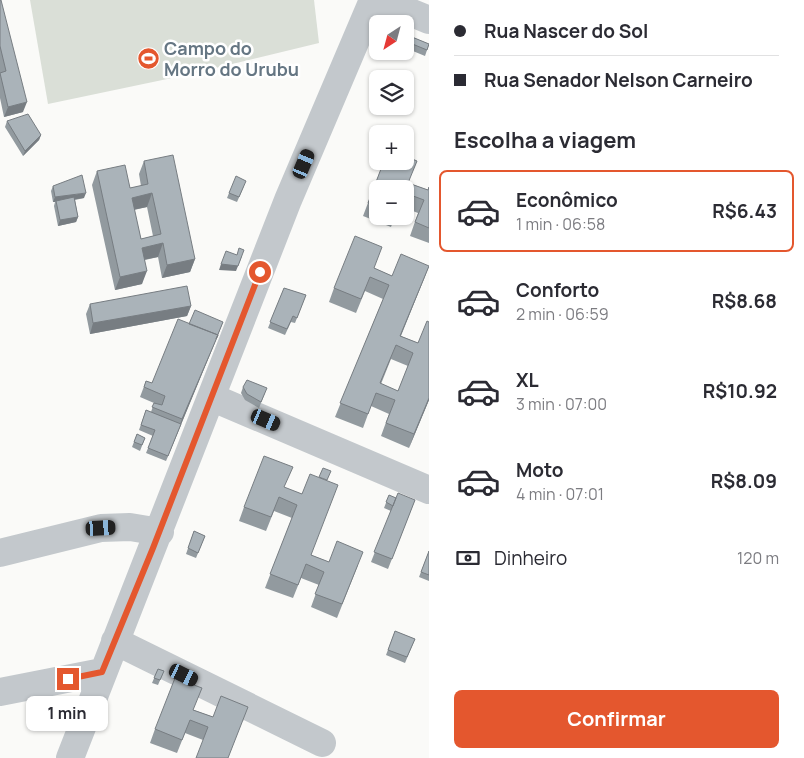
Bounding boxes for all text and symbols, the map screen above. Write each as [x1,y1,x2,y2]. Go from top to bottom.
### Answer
north arrow [369,15,414,60]
map controls [369,15,414,225]
text: Rua Nascer do Sol [484,18,648,44]
place label: Campo do Morro do Urubu [164,36,299,81]
sports icon: Campo do Morro do Urubu [136,46,160,70]
text: Rua Senador Nelson Carneiro [484,67,753,93]
button: layers [369,70,414,115]
button: + [369,125,414,170]
text: Escolha a viagem [454,125,636,155]
car [291,147,316,181]
button: − [369,180,414,225]
text: Econômico [516,187,618,213]
icon: car [456,189,501,234]
text: R$6.43 [712,198,777,224]
text: 1 min · 06:58 [516,213,605,235]
route start [249,261,271,283]
text: Conforto [516,277,599,303]
icon: car [456,279,501,324]
text: R$8.68 [712,288,777,314]
text: 2 min · 06:59 [516,303,609,325]
text: XL [516,367,539,393]
icon: car [456,369,501,414]
text: R$10.92 [703,378,777,404]
text: 3 min · 07:00 [516,393,607,415]
car [249,407,282,433]
text: Moto [516,457,563,483]
icon: car [456,459,501,504]
text: R$8.09 [711,468,777,494]
text: 4 min · 07:01 [516,483,604,505]
car [85,520,116,536]
icon: cash [454,544,482,572]
text: Dinheiro [494,545,567,571]
text: 120 m [737,547,779,569]
car [167,662,200,688]
route end [57,668,79,690]
button: Confirmar [454,690,779,748]
callout: 1 min [27,696,109,732]
text: 1 min [47,702,87,724]

